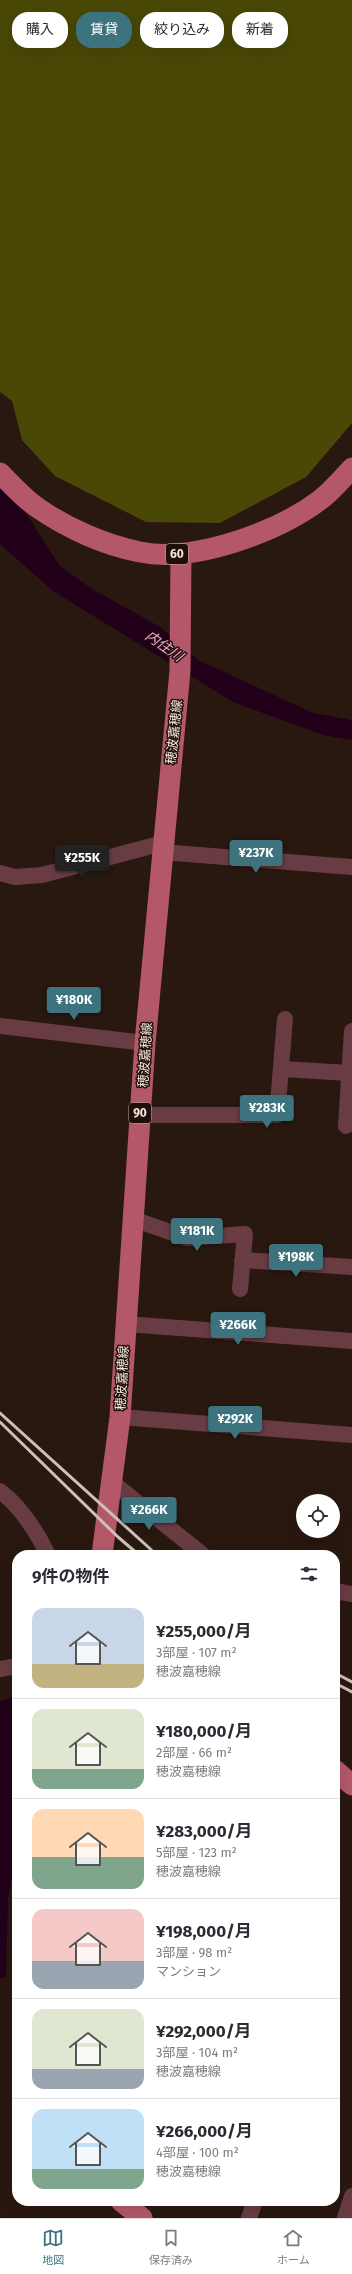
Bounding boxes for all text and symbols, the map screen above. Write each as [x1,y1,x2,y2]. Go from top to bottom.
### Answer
chip: 購入 [12,12,68,48]
chip: 賃貸 [76,12,132,48]
chip: 絞り込み [140,12,224,48]
chip: 新着 [232,12,288,48]
road number: 60 [166,544,188,564]
water label: 内住川 [142,627,188,666]
street label: 穂波嘉穂線 [163,699,185,765]
pin: ¥237K [228,840,284,874]
pin: ¥255K [54,845,110,879]
text: ¥237K [239,845,273,860]
text: ¥255K [64,850,100,865]
pin: ¥180K [46,987,102,1021]
text: ¥180K [56,992,92,1007]
street label: 穂波嘉穂線 [135,1022,155,1088]
pin: ¥283K [239,1095,295,1129]
text: ¥283K [249,1100,285,1115]
road number: 90 [129,1103,151,1123]
pin: ¥181K [169,1218,225,1252]
text: ¥181K [180,1223,214,1238]
pin: ¥198K [268,1244,324,1278]
text: ¥198K [278,1249,314,1264]
pin: ¥266K [210,1312,266,1346]
text: ¥266K [220,1317,256,1332]
street label: 穂波嘉穂線 [113,1345,131,1411]
pin: ¥292K [207,1406,263,1440]
text: ¥292K [217,1411,253,1426]
map controls [296,1494,340,1538]
button: locate [296,1494,340,1538]
pin: ¥266K [121,1497,177,1531]
text: ¥266K [131,1502,167,1517]
icon: filters [298,1563,320,1585]
text: 9件の物件 [32,1566,110,1587]
text: ¥255,000/月 [156,1621,252,1642]
icon: home [64,1624,112,1672]
text: 3部屋 · 107 m² [156,1645,237,1660]
text: 穂波嘉穂線 [156,1664,221,1679]
text: ¥180,000/月 [156,1721,252,1742]
icon: home [64,1725,112,1773]
text: 2部屋 · 66 m² [156,1745,232,1760]
text: 穂波嘉穂線 [156,1764,221,1779]
text: ¥283,000/月 [156,1821,252,1842]
icon: home [64,1825,112,1873]
text: 5部屋 · 123 m² [156,1845,237,1860]
text: 穂波嘉穂線 [156,1864,221,1879]
text: ¥198,000/月 [156,1921,252,1942]
icon: home [64,1925,112,1973]
text: 3部屋 · 98 m² [156,1945,232,1960]
text: マンション [156,1964,221,1979]
text: ¥292,000/月 [156,2021,252,2042]
icon: home [64,2025,112,2073]
text: 3部屋 · 104 m² [156,2045,238,2060]
text: 穂波嘉穂線 [156,2064,221,2079]
text: ¥266,000/月 [156,2121,253,2142]
icon: home [64,2125,112,2173]
text: 4部屋 · 100 m² [156,2145,239,2160]
text: 穂波嘉穂線 [156,2164,221,2179]
tab: 地図 [42,2227,64,2267]
tab: 保存済み [149,2227,193,2267]
tab: ホーム [277,2227,310,2267]

